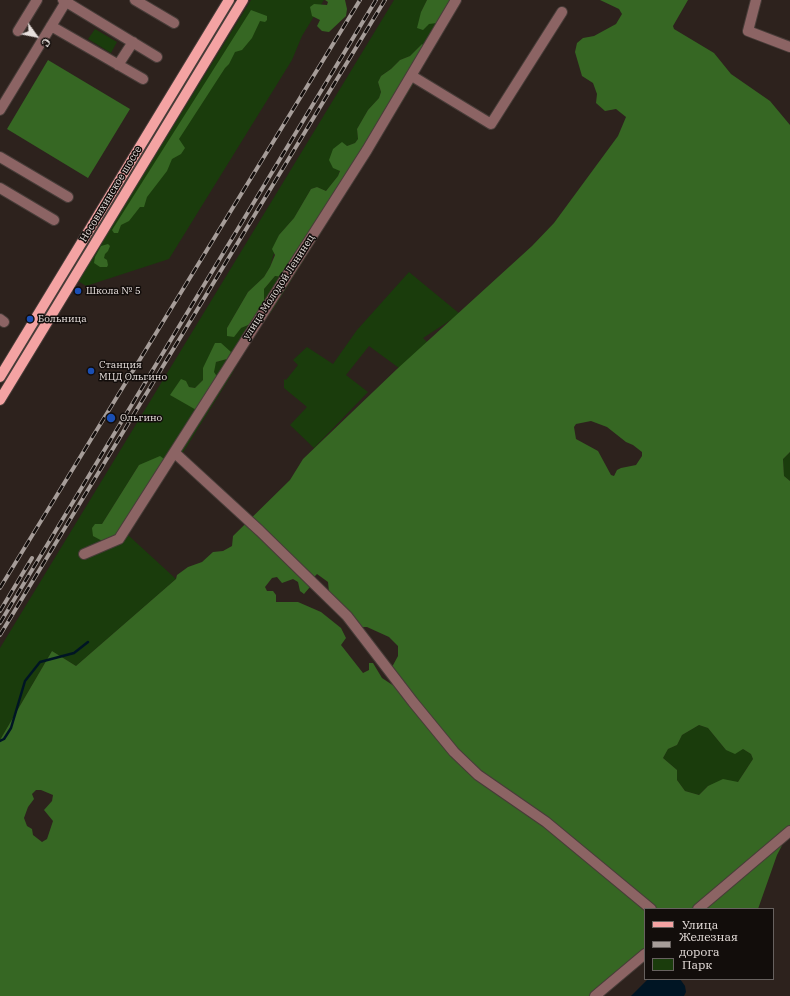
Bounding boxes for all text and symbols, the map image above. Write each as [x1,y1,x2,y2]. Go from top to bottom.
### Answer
north arrow [16,16,56,56]
text: С [38,36,54,49]
street label: Носовихинское шоссе [78,144,144,244]
street label: улица Молодой Ленинец [241,232,317,342]
place label: Школа № 5 [86,285,141,297]
marker: Школа № 5 [73,286,83,296]
place label: Больница [38,313,87,325]
marker: Больница [25,314,35,324]
place label: Станция МЦД Ольгино [99,359,167,382]
marker: Станция МЦД Ольгино [86,366,96,376]
marker: Ольгино [105,412,117,424]
place label: Ольгино [120,412,162,424]
legend [644,908,774,980]
text: Улица [682,917,718,932]
text: Железная дорога [679,929,738,959]
text: Парк [682,957,712,972]

